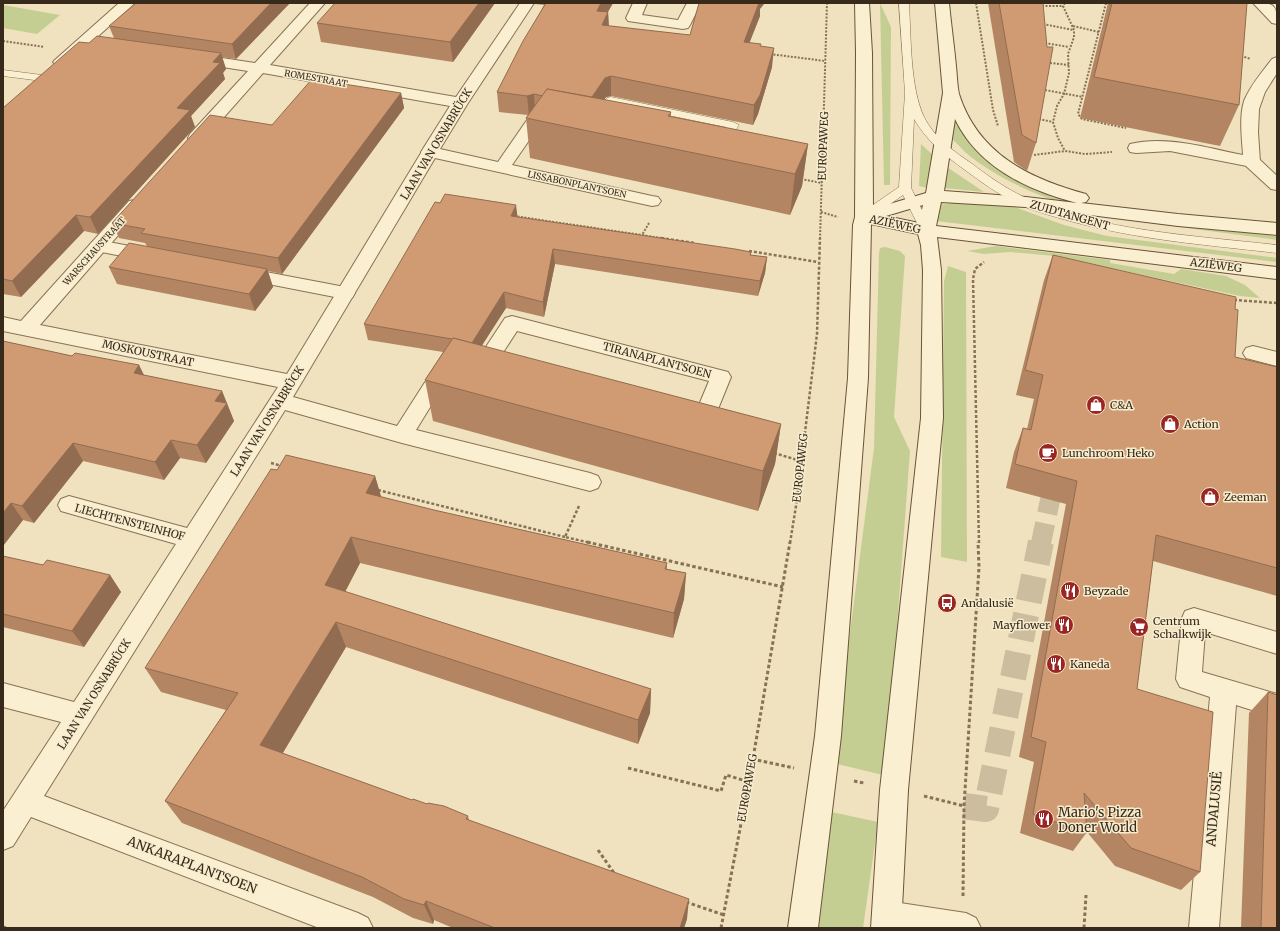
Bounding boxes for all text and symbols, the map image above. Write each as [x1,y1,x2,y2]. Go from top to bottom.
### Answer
street label: ROMESTRAAT [284,67,349,89]
street label: LAAN VAN OSNABRÜCK [397,86,475,202]
street label: EUROPAWEG [815,111,831,181]
street label: LISSABONPLANTSOEN [527,168,628,200]
street label: ZUIDTANGENT [1028,197,1112,233]
street label: AZIËWEG [867,212,922,236]
street label: WARSCHAUSTRAAT [60,214,128,288]
street label: AZIËWEG [1188,255,1243,275]
street label: MOSKOUSTRAAT [101,336,196,370]
street label: TIRANAPLANTSOEN [601,339,713,381]
street label: LAAN VAN OSNABRÜCK [227,363,307,479]
shop icon: C&A [1085,394,1107,416]
place label: C&A [1110,398,1133,412]
shop icon: Action [1159,413,1181,435]
place label: Action [1183,417,1220,431]
street label: EUROPAWEG [789,433,811,503]
cafe icon: Lunchroom Heko [1037,442,1059,464]
place label: Lunchroom Heko [1062,446,1155,460]
shop icon: Zeeman [1199,486,1221,508]
place label: Zeeman [1224,490,1268,504]
street label: LIECHTENSTEINHOF [73,501,187,544]
restaurant icon: Beyzade [1059,580,1081,602]
place label: Beyzade [1084,584,1129,598]
bus stop icon: Andalusië [936,592,958,614]
place label: Andalusië [960,596,1014,610]
restaurant icon: Mayflower [1053,614,1075,636]
place label: Centrum Schalkwijk [1153,614,1212,641]
supermarket icon: Centrum Schalkwijk [1128,616,1150,638]
place label: Mayflower [993,618,1050,632]
street label: LAAN VAN OSNABRÜCK [54,636,134,752]
restaurant icon: Kaneda [1045,653,1067,675]
place label: Kaneda [1070,657,1110,671]
street label: EUROPAWEG [734,753,760,823]
street label: ANDALUSIË [1202,770,1226,848]
place label: Mario's Pizza Doner World [1058,804,1141,836]
restaurant icon: Mario's Pizza Doner World [1033,808,1055,830]
street label: ANKARAPLANTSOEN [124,832,259,898]

